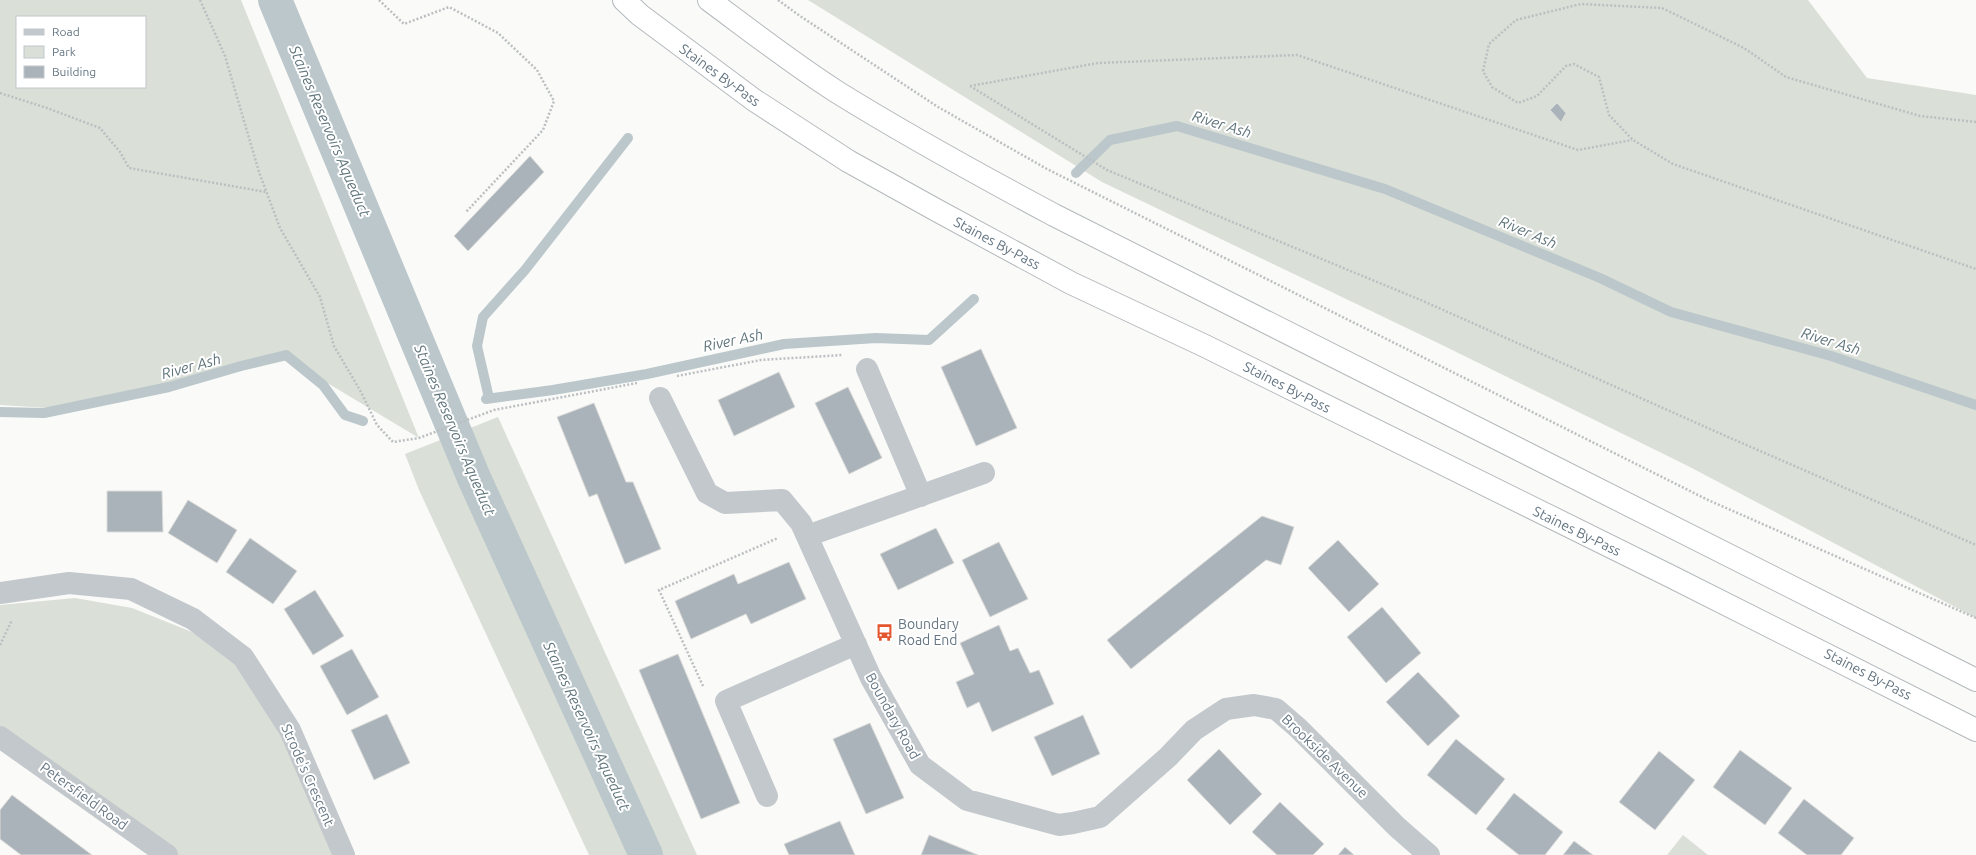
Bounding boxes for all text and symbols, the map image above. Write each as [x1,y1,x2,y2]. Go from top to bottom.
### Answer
legend [16,16,146,88]
text: Road [52,25,80,38]
street label: Staines By-Pass [677,40,763,110]
water label: Staines Reservoirs Aqueduct [286,42,374,219]
text: Park [52,45,76,58]
text: Building [52,65,96,78]
water label: River Ash [1190,107,1254,141]
water label: River Ash [1497,212,1559,252]
street label: Staines By-Pass [951,213,1043,273]
water label: River Ash [1799,324,1863,358]
water label: River Ash [701,325,765,355]
water label: Staines Reservoirs Aqueduct [411,341,499,518]
water label: River Ash [159,350,223,382]
street label: Staines By-Pass [1241,358,1333,416]
street label: Staines By-Pass [1530,503,1624,559]
place label: Boundary Road End [898,616,959,648]
bus stop icon: Boundary Road End [875,622,895,642]
water label: Staines Reservoirs Aqueduct [540,638,634,813]
street label: Staines By-Pass [1822,645,1914,703]
street label: Boundary Road [863,670,923,762]
street label: Brookside Avenue [1279,711,1371,801]
street label: Strode's Crescent [278,721,338,829]
street label: Petersfield Road [37,759,131,833]

